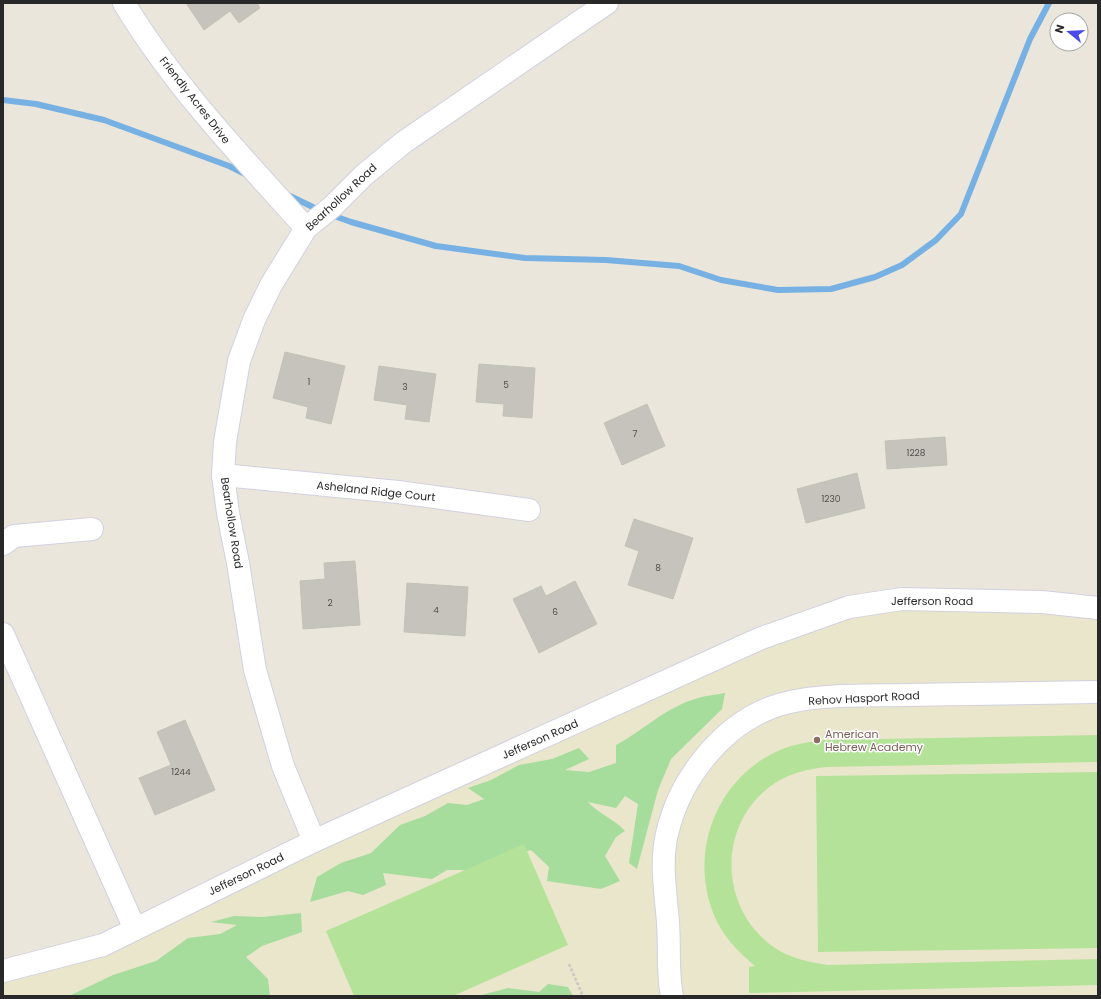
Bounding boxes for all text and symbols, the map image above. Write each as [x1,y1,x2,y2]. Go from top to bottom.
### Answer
north arrow [1049,12,1089,52]
text: N [1051,22,1068,35]
street label: Friendly Acres Drive [156,53,234,147]
street label: Bearhollow Road [302,160,380,234]
house number: 1 [308,376,311,388]
house number: 5 [503,379,509,391]
house number: 3 [402,381,408,393]
house number: 7 [633,428,638,440]
house number: 1228 [907,447,926,459]
street label: Bearhollow Road [217,476,247,570]
street label: Asheland Ridge Court [316,477,436,505]
house number: 1230 [821,493,841,505]
house number: 8 [655,562,661,574]
street label: Jefferson Road [891,593,973,609]
house number: 2 [327,597,333,609]
house number: 4 [433,604,439,616]
house number: 6 [552,606,558,618]
street label: Rehov Hasport Road [808,687,920,709]
street label: Jefferson Road [499,715,581,763]
place label: American Hebrew Academy [825,726,924,755]
marker: American Hebrew Academy [812,735,822,745]
house number: 1244 [171,766,191,778]
street label: Jefferson Road [206,849,286,899]

